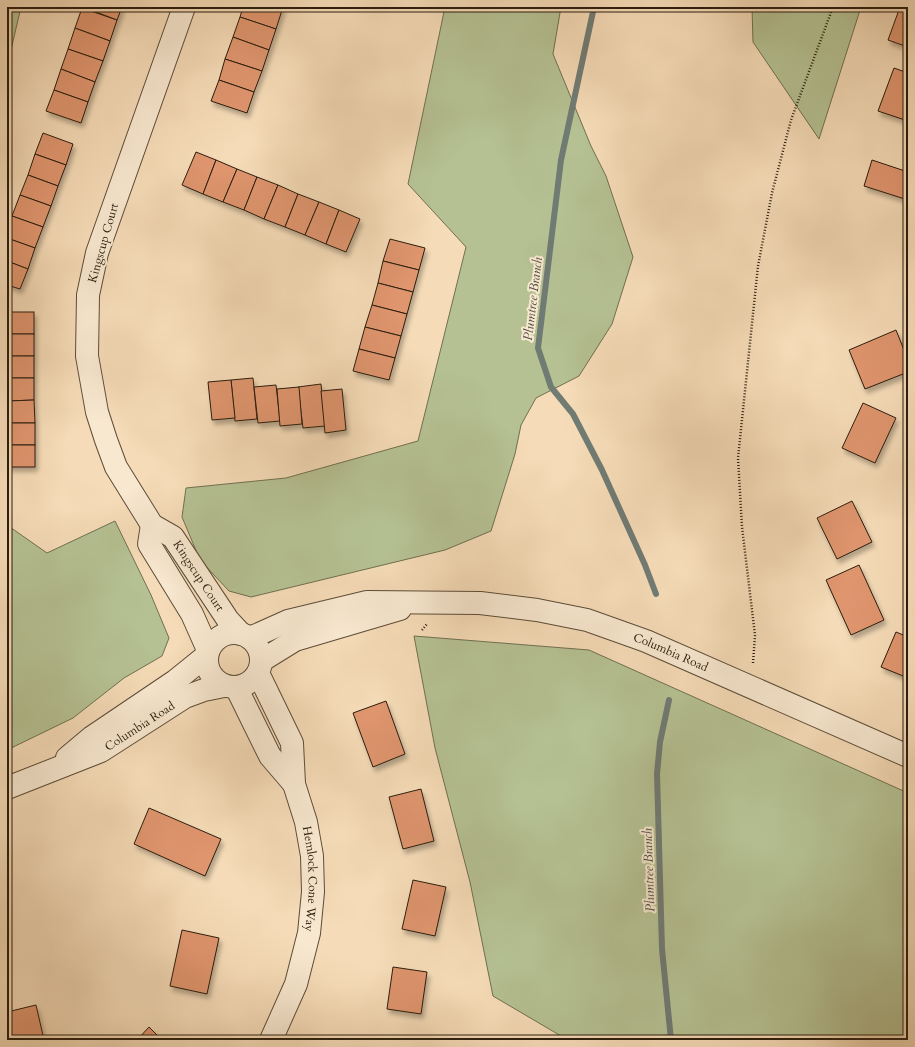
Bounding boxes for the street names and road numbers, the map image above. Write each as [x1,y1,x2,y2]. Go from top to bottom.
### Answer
street label: Kingscup Court [84,201,122,285]
street label: Kingscup Court [169,537,228,615]
street label: Columbia Road [631,629,711,676]
street label: Columbia Road [102,697,178,755]
street label: Hemlock Cone Way [299,825,321,933]

